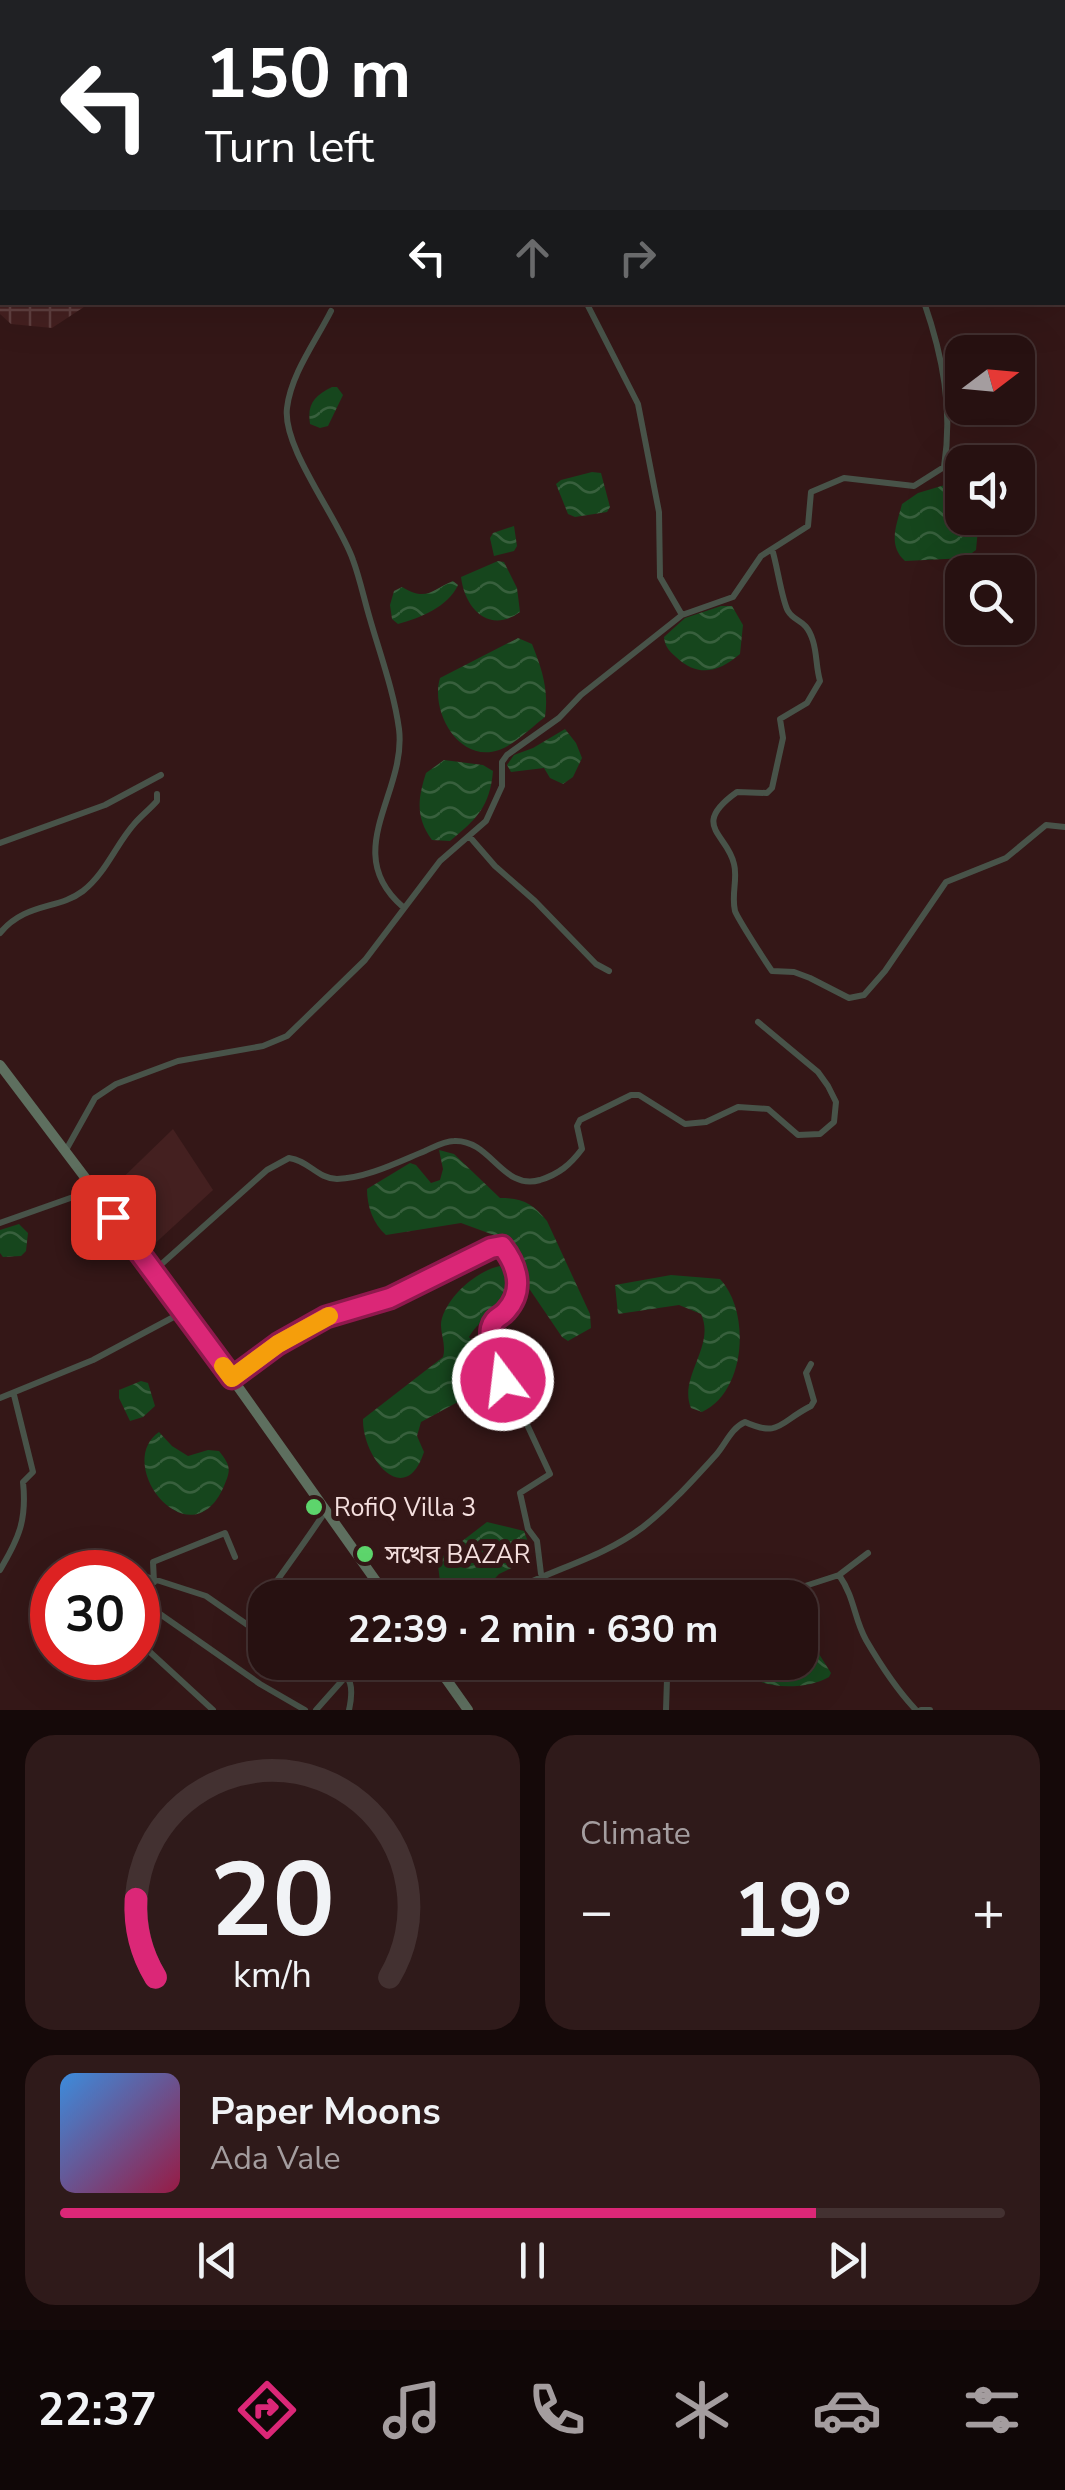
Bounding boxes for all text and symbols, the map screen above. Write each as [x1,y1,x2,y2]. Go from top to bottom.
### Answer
text: 150 m [205,26,411,122]
icon: left [40,40,170,170]
text: Turn left [205,117,374,178]
icon: left [400,230,455,285]
icon: ahead [505,230,560,285]
icon: right [610,230,665,285]
north arrow [945,335,1035,425]
map controls [945,335,1035,645]
button: sound [945,445,1035,535]
button: search [945,555,1035,645]
pin [71,1175,156,1260]
icon: arrive [86,1190,141,1245]
position arrow [451,1328,555,1432]
place label: RofiQ Villa 3 [334,1491,476,1525]
marker: RofiQ Villa 3 [303,1496,325,1518]
place label: সখের BAZAR [384,1538,531,1572]
marker: সখের BAZAR [354,1543,376,1565]
speed limit sign: 30 [30,1550,160,1680]
text: 22:39 · 2 min · 630 m [348,1604,718,1655]
text: Climate [580,1812,691,1855]
text: 20 [210,1830,335,1972]
text: 19° [733,1860,852,1962]
text: − [580,1874,613,1949]
text: + [972,1874,1005,1949]
text: km/h [233,1951,312,2000]
text: Paper Moons [210,2086,441,2137]
text: Ada Vale [210,2137,341,2180]
icon: previous [190,2233,245,2288]
icon: pause [505,2233,560,2288]
icon: next [820,2233,875,2288]
icon: directions [232,2375,302,2445]
icon: music [377,2375,447,2445]
icon: phone [522,2375,592,2445]
icon: climate [667,2375,737,2445]
icon: car [812,2375,882,2445]
icon: filters [957,2375,1027,2445]
text: 22:37 [38,2380,157,2441]

